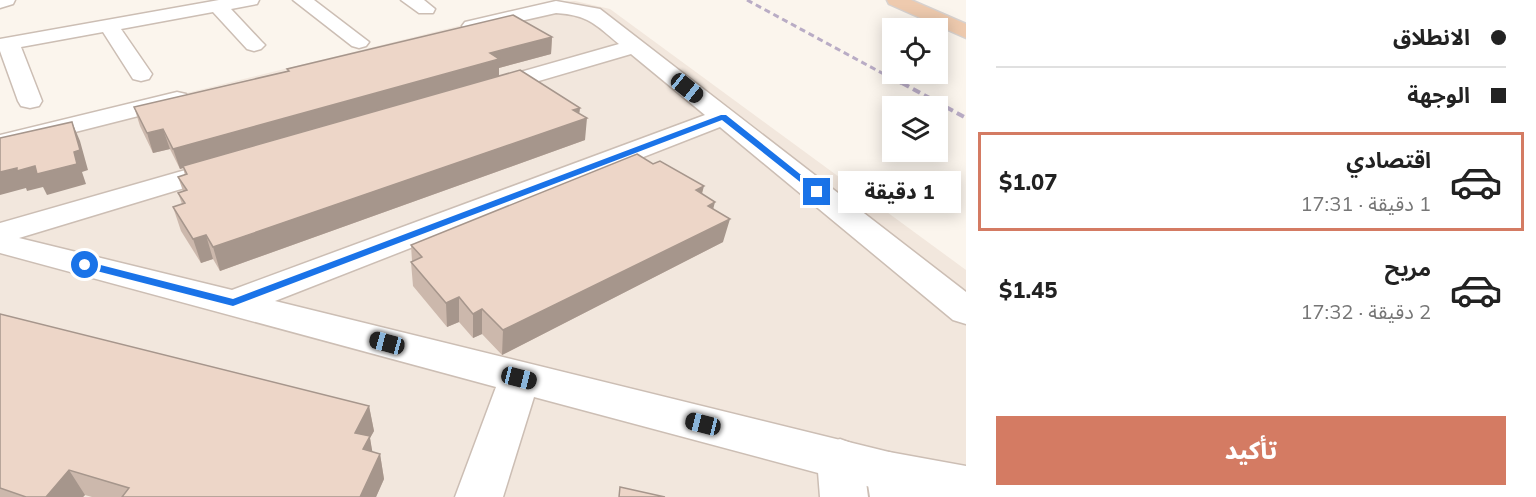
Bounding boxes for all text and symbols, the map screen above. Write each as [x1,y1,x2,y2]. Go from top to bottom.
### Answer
map controls [882,18,948,162]
button: locate [882,18,948,84]
text: الانطلاق [1393,23,1470,51]
car [667,70,707,106]
text: الوجهة [1407,81,1470,109]
button: layers [882,96,948,162]
text: اقتصادي [1346,146,1431,174]
icon: car [1449,155,1503,209]
text: $1.07 [999,168,1058,196]
callout: 1 دقيقة [838,171,961,213]
route end [803,178,830,205]
text: 1 دقيقة [865,179,934,204]
text: 1 دقيقة · 17:31 [1301,191,1431,216]
route start [71,251,98,278]
text: مريح [1385,254,1431,282]
icon: car [1449,263,1503,317]
text: $1.45 [999,276,1058,304]
text: 2 دقيقة · 17:32 [1301,299,1431,324]
car [367,330,407,356]
car [499,365,539,391]
car [683,411,723,437]
button: تأكيد [996,416,1506,485]

